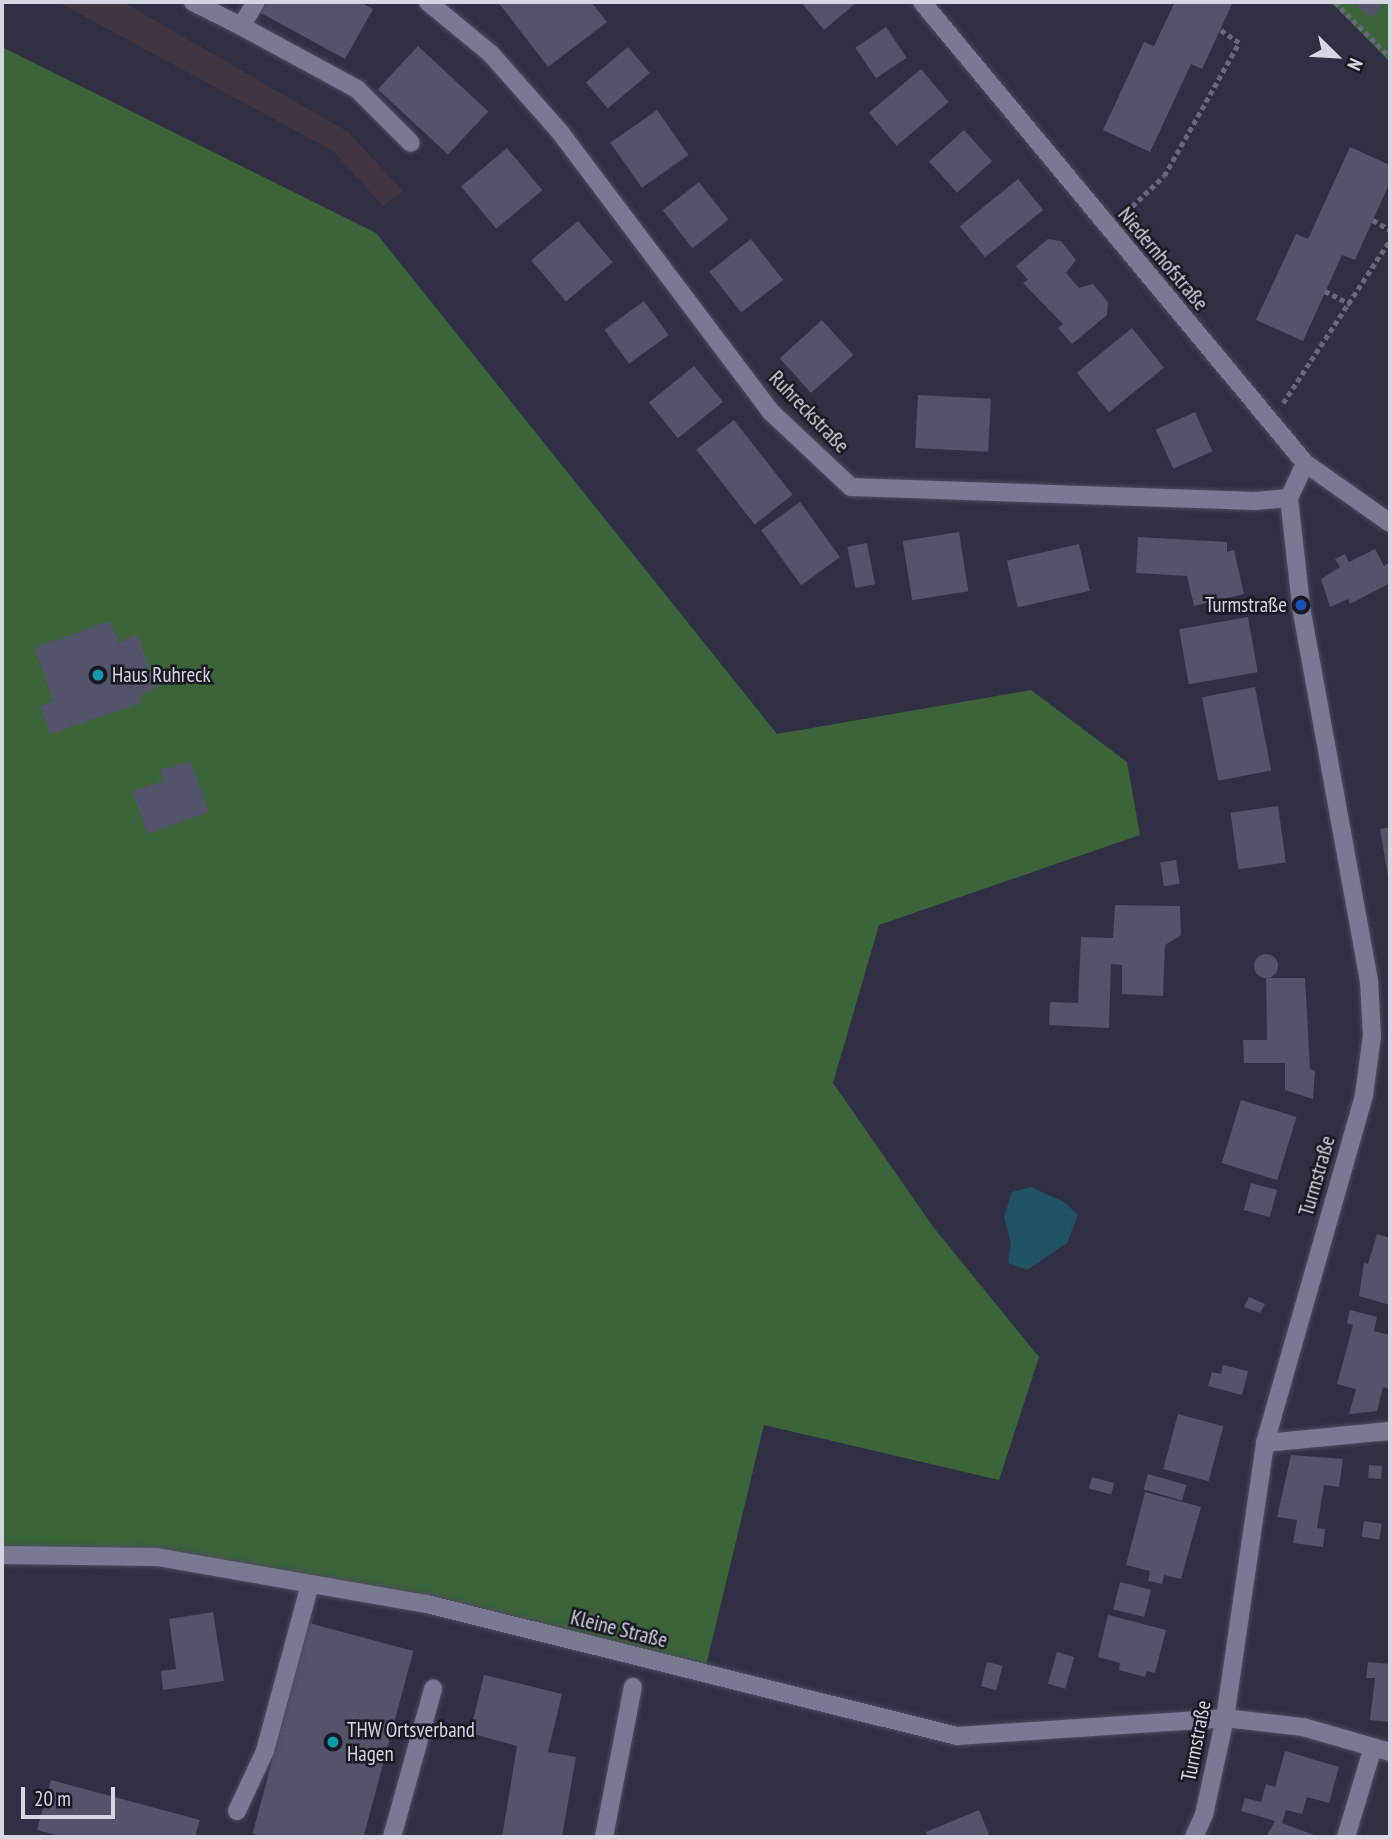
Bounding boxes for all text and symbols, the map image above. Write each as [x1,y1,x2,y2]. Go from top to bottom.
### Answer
north arrow [1301,21,1371,91]
text: N [1342,55,1368,74]
street label: Niedernhofstraße [1113,202,1213,316]
street label: Ruhreckstraße [764,366,854,458]
place label: Turmstraße [1205,592,1287,618]
marker: Turmstraße [1293,597,1309,613]
place label: Haus Ruhreck [112,662,211,688]
marker: Haus Ruhreck [90,667,106,683]
street label: Turmstraße [1294,1133,1340,1219]
street label: Kleine Straße [568,1605,670,1653]
street label: Turmstraße [1176,1698,1216,1784]
place label: THW Ortsverband Hagen [347,1717,475,1767]
marker: THW Ortsverband Hagen [325,1734,341,1750]
scale bar [24,1772,119,1816]
text: 20 m [34,1785,71,1812]

